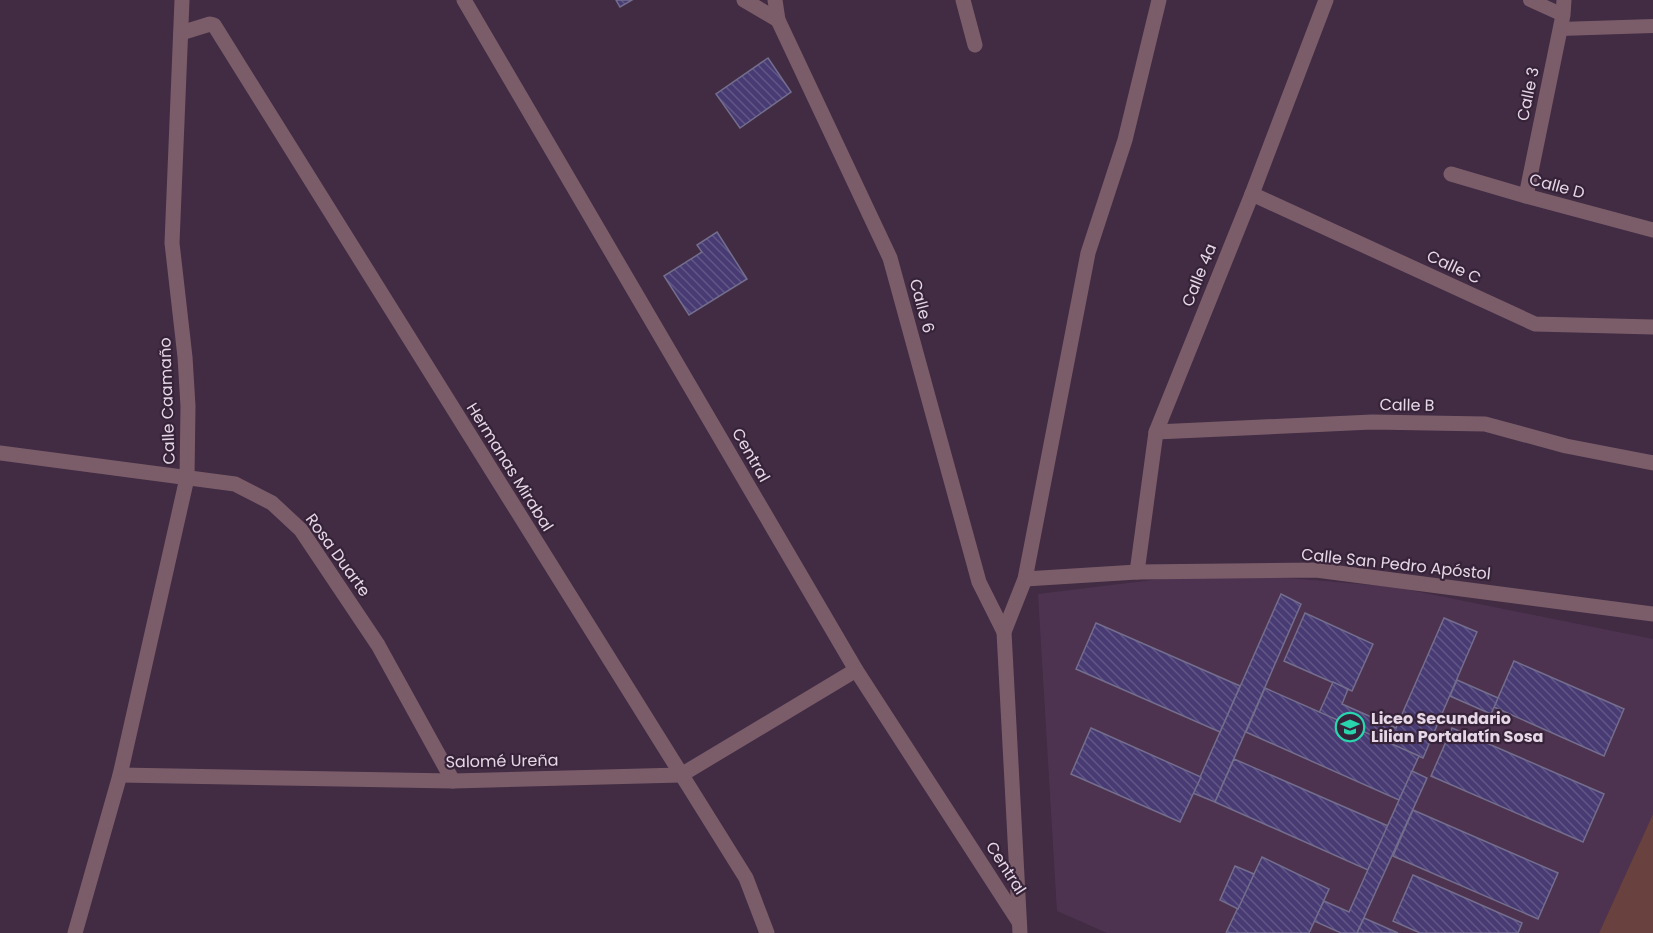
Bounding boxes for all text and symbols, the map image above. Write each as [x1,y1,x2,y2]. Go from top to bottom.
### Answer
street label: Calle 3 [1511,65,1545,123]
street label: Calle D [1527,168,1587,204]
street label: Calle 4a [1176,240,1222,310]
street label: Calle C [1423,244,1485,290]
street label: Calle 6 [904,276,940,336]
street label: Calle Caamaño [153,337,181,465]
street label: Calle B [1379,393,1435,417]
street label: Hermanas Mirabal [461,398,559,536]
street label: Central [726,424,776,486]
street label: Rosa Duarte [300,509,376,601]
street label: Calle San Pedro Apóstol [1300,543,1492,585]
place label: Liceo Secundario Lilian Portalatín Sosa [1371,707,1543,748]
school or university icon: Liceo Secundario Lilian Portalatín Sosa [1334,711,1366,743]
street label: Salomé Ureña [445,749,559,773]
street label: Central [980,837,1032,899]

